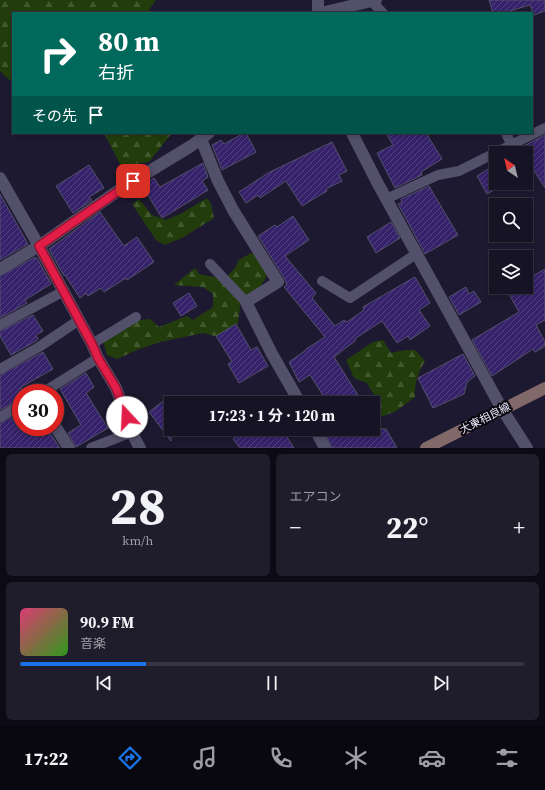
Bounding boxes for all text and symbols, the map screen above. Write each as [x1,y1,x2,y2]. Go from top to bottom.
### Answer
text: 80 m [98,22,160,60]
icon: right [32,28,84,80]
text: 右折 [98,60,134,85]
icon: arrive [85,104,107,126]
text: その先 [32,105,77,126]
north arrow [489,146,533,190]
map controls [489,146,533,294]
pin [116,164,150,198]
icon: arrive [122,170,144,192]
button: search [489,198,533,242]
button: layers [489,250,533,294]
speed limit sign: 30 [12,384,64,436]
position arrow [106,396,148,438]
street label: 大東相良線 [457,399,513,438]
text: 17:23 · 1 分 · 120 m [209,405,335,426]
text: 28 [110,470,166,541]
text: エアコン [290,488,342,505]
text: 22° [386,507,428,548]
text: − [290,512,301,542]
text: + [513,512,525,542]
text: km/h [122,532,153,549]
text: 90.9 FM [80,612,134,633]
text: 音楽 [80,635,106,652]
icon: previous [93,672,115,694]
icon: pause [261,672,283,694]
icon: next [430,672,452,694]
icon: directions [116,744,144,772]
icon: music [191,744,219,772]
icon: phone [267,744,295,772]
icon: climate [342,744,370,772]
icon: car [418,744,446,772]
icon: filters [493,744,521,772]
text: 17:22 [24,746,68,771]

